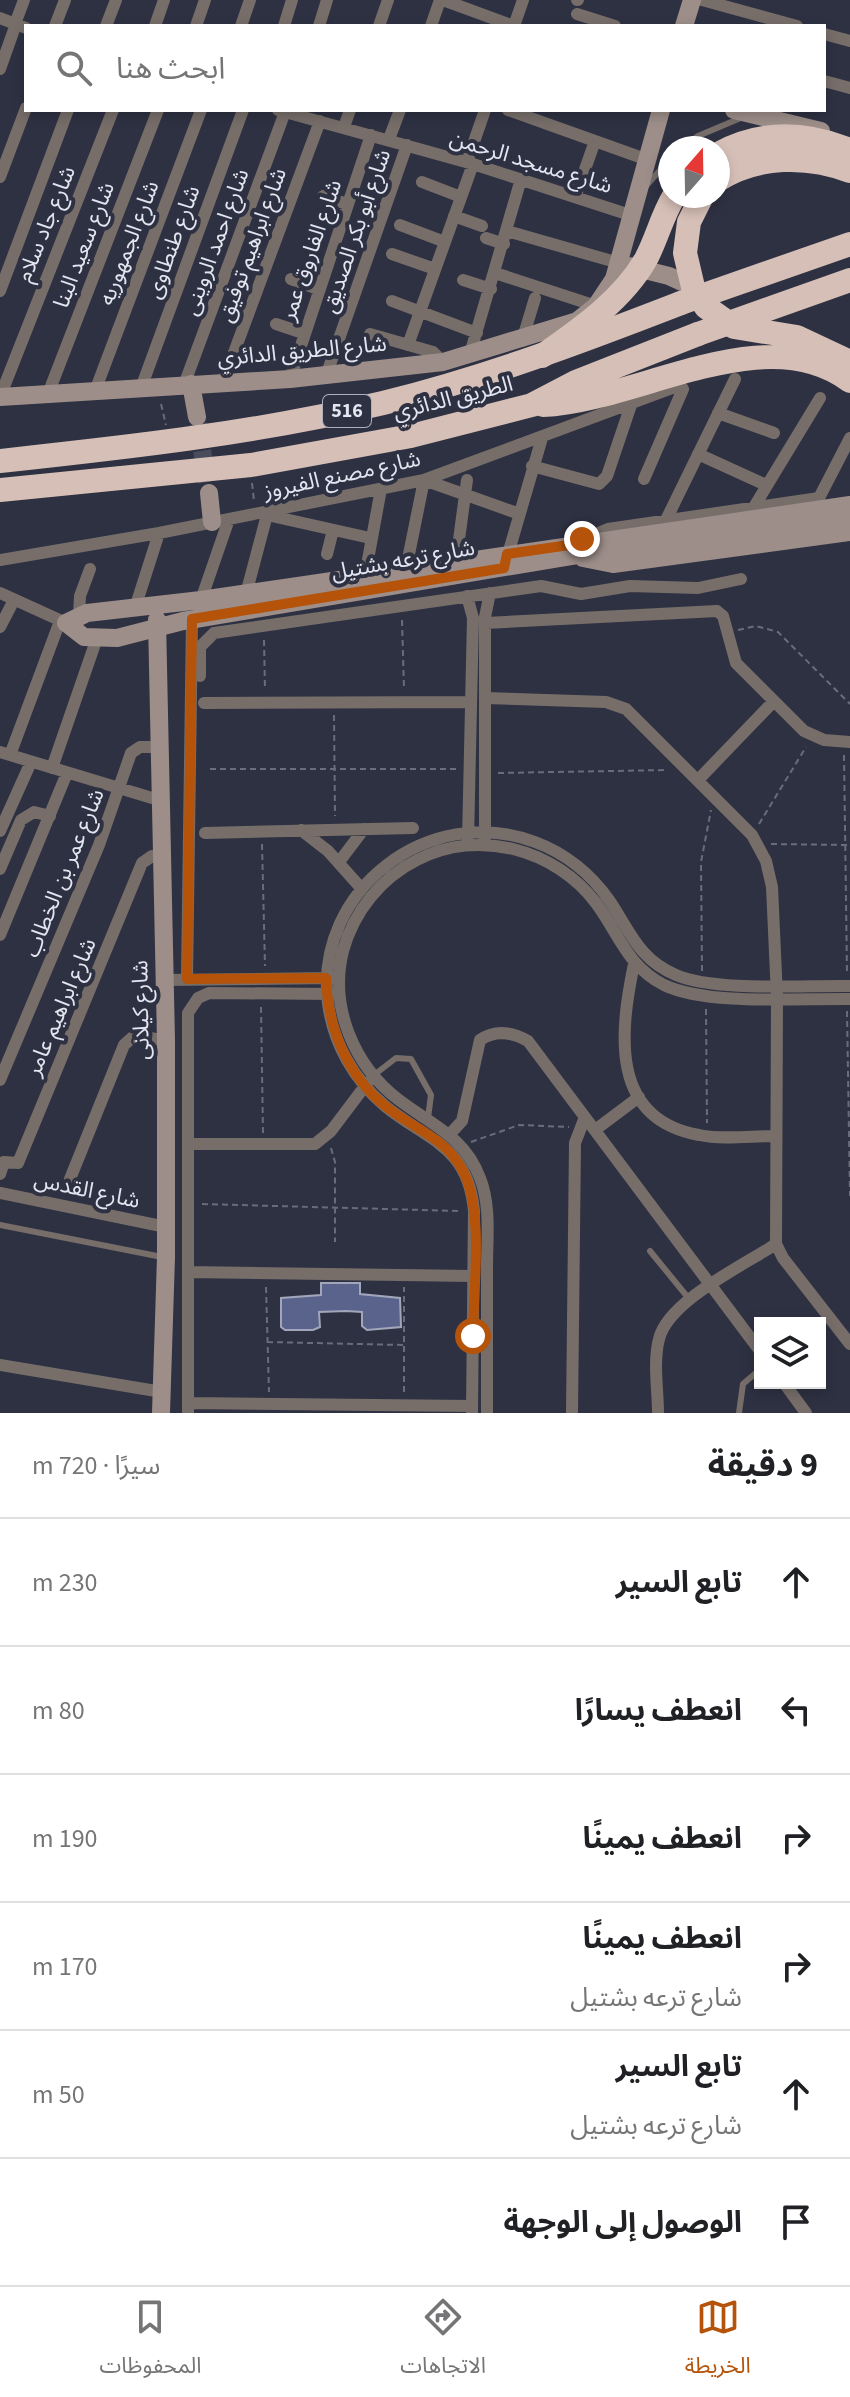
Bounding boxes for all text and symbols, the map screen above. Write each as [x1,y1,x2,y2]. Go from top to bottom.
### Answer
search box [24,24,826,112]
icon: search [52,46,96,90]
text: ابحث هنا [116,47,225,90]
street label: شارع مسجد الرحمن [446,122,616,202]
north arrow [658,136,730,208]
street label: شارع أبو بكر الصديق [313,145,399,317]
street label: شارع جاد سلام [8,161,84,287]
street label: شارع ابراهيم توفيق [209,163,295,327]
street label: شارع احمد الروينى [175,164,257,320]
street label: شارع الفاروق عمر [272,175,350,326]
street label: شارع الجمهوريه [91,176,167,310]
street label: شارع سعيد البنا [45,177,123,313]
street label: شارع طنطاوى [138,181,208,303]
street label: شارع الطريق الدائري [216,328,388,374]
street label: الطريق الدائري [390,368,516,428]
road number: 516 [323,395,371,427]
street label: شارع مصنع الفيروز [259,443,424,507]
route end [564,521,600,557]
street label: شارع ترعه بشتيل [329,532,477,588]
street label: شارع عمر بن الخطاب [16,784,112,962]
street label: شارع ابراهيم عامر [17,933,104,1082]
street label: شارع كيلانى [124,960,158,1060]
street label: شارع القدس [31,1163,143,1217]
map controls [754,1317,826,1389]
button: layers [754,1317,826,1389]
route start [455,1318,491,1354]
text: 9 دقيقة [708,1441,818,1490]
text: سيرًا · 720 m [32,1447,160,1484]
icon: ahead [774,1560,818,1604]
text: تابع السير [616,1561,742,1604]
text: 230 m [32,1564,98,1601]
icon: left [774,1688,818,1732]
text: انعطف يسارًا [575,1689,742,1732]
text: 80 m [32,1692,85,1729]
icon: right [774,1816,818,1860]
text: انعطف يمينًا [583,1817,742,1860]
text: 190 m [32,1820,98,1857]
text: انعطف يمينًا [583,1917,742,1960]
icon: right [774,1944,818,1988]
text: 170 m [32,1948,98,1985]
text: شارع ترعه بشتيل [570,1979,742,2016]
text: تابع السير [616,2045,742,2088]
icon: ahead [774,2072,818,2116]
text: 50 m [32,2076,85,2113]
text: شارع ترعه بشتيل [570,2107,742,2144]
icon: arrive [774,2200,818,2244]
text: الوصول إلى الوجهة [503,2201,742,2244]
tab: المحفوظات [99,2295,201,2389]
tab: الاتجاهات [400,2295,486,2389]
tab: الخريطة [685,2295,751,2389]

